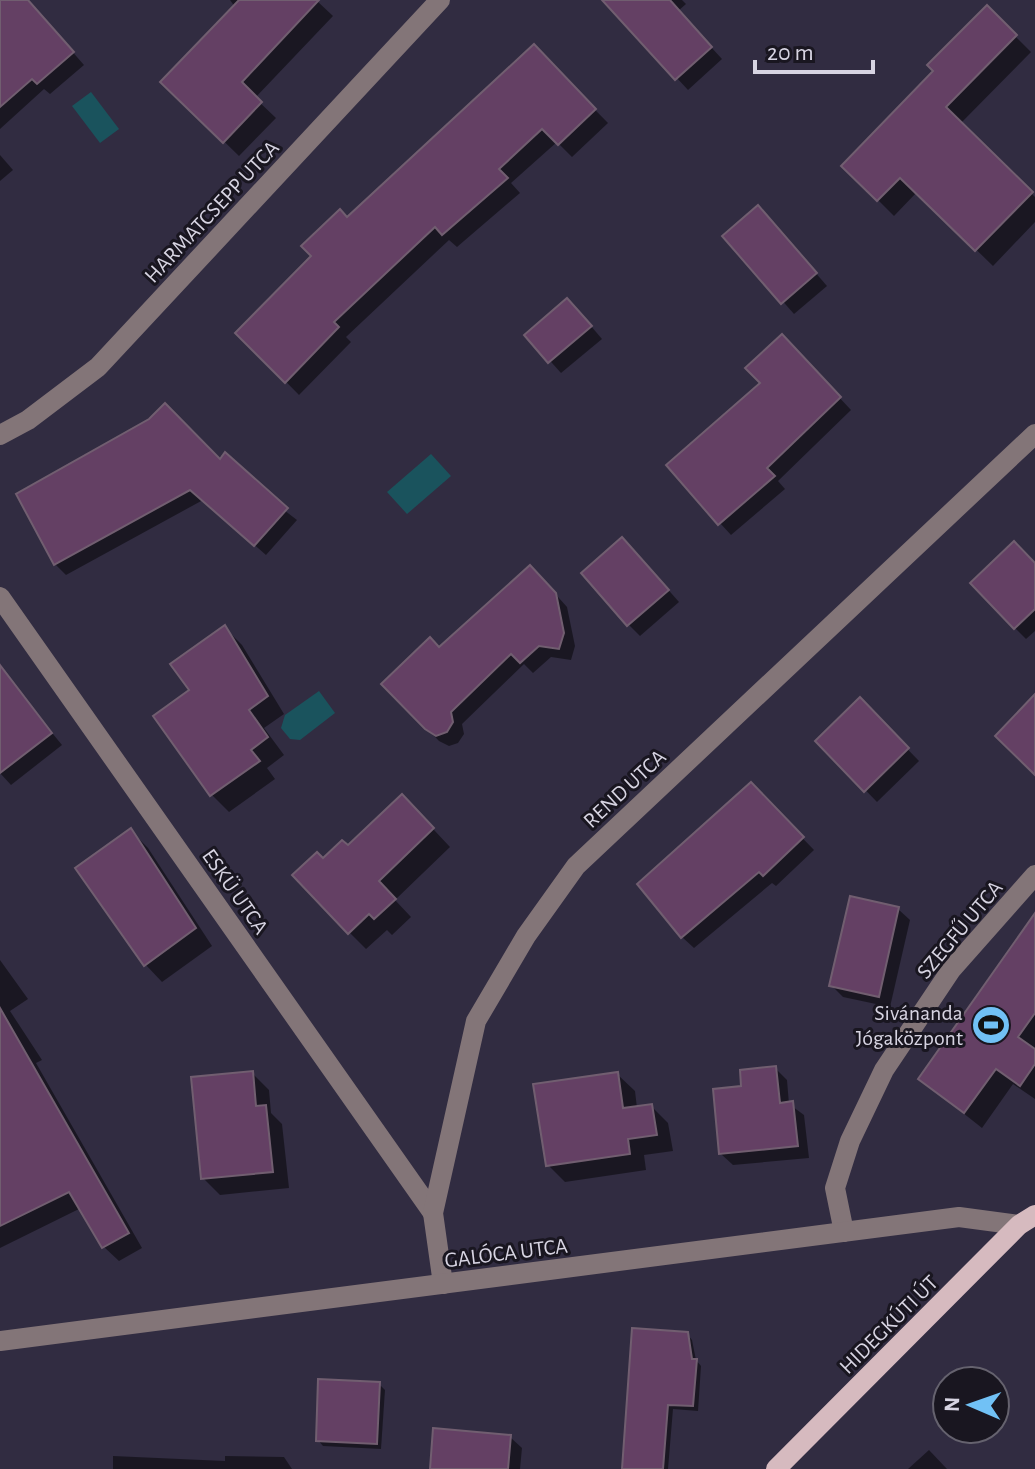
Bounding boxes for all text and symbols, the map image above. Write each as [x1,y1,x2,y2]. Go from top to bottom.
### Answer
scale bar [755,24,873,74]
text: 20 m [767,41,814,65]
street label: HARMATCSEPP UTCA [140,136,283,287]
street label: REND UTCA [579,745,670,832]
street label: ESKÜ UTCA [198,845,273,938]
street label: SZEGFŰ UTCA [912,876,1007,983]
place label: Sivánanda Jógaközpont [856,1002,963,1049]
sports icon: Sivánanda Jógaközpont [970,1004,1012,1046]
street label: GALÓCA UTCA [443,1233,569,1271]
street label: HIDEGKÚTI ÚT [835,1270,942,1378]
north arrow [931,1365,1011,1445]
text: N [941,1396,963,1412]

